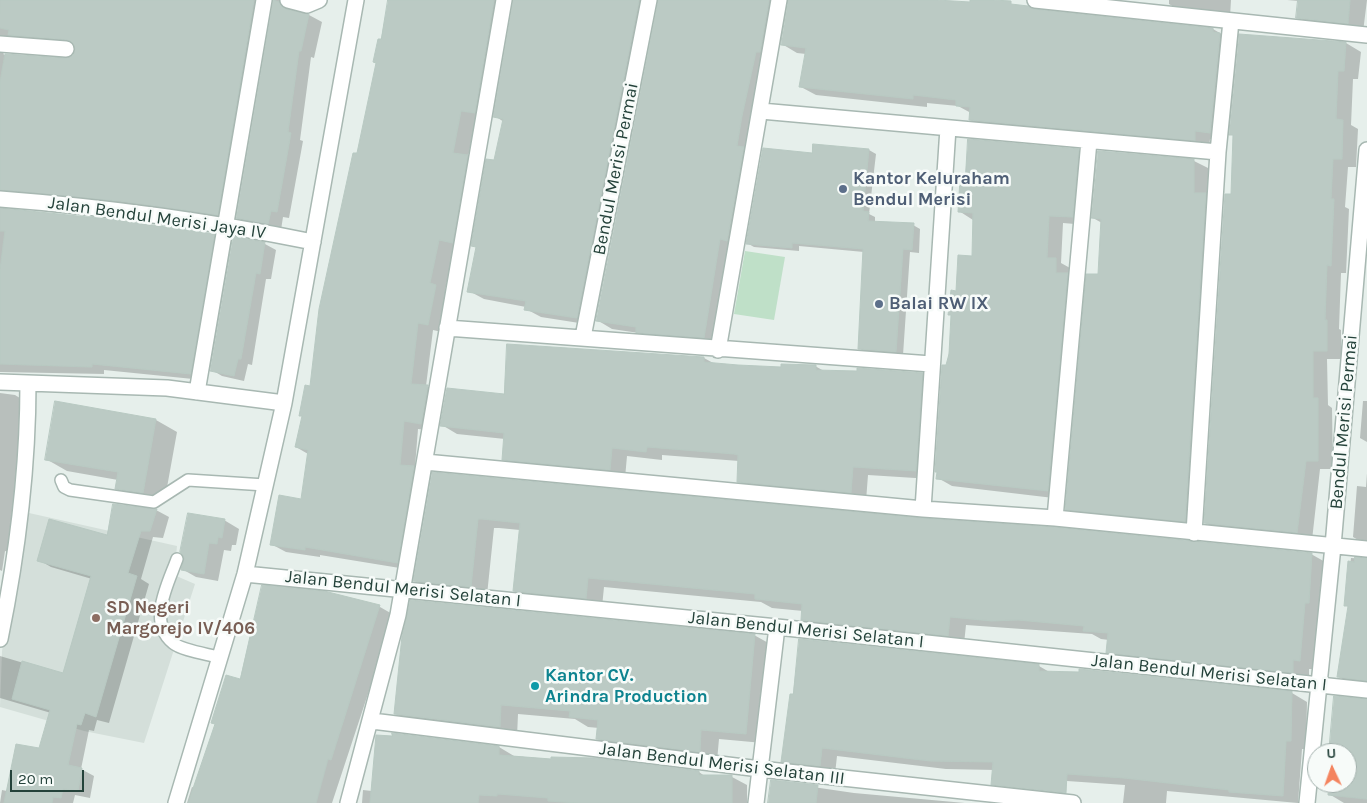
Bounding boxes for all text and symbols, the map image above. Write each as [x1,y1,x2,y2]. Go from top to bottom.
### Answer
street label: Bendul Merisi Permai [589,81,643,257]
place label: Kantor Keluraham Bendul Merisi [853,168,1010,210]
marker: Kantor Keluraham Bendul Merisi [837,183,849,195]
street label: Jalan Bendul Merisi Jaya IV [47,192,267,244]
place label: Balai RW IX [889,293,989,315]
marker: Balai RW IX [873,298,885,310]
street label: Bendul Merisi Permai [1326,334,1362,510]
street label: Jalan Bendul Merisi Selatan I [284,566,522,612]
place label: SD Negeri Margorejo IV/406 [106,597,255,640]
street label: Jalan Bendul Merisi Selatan I [687,607,925,653]
marker: SD Negeri Margorejo IV/406 [90,612,102,624]
street label: Jalan Bendul Merisi Selatan I [1090,650,1328,696]
place label: Kantor CV. Arindra Production [545,665,708,708]
marker: Kantor CV. Arindra Production [529,680,541,692]
street label: Jalan Bendul Merisi Selatan III [598,738,846,790]
north arrow [1307,743,1357,793]
text: U [1326,745,1337,762]
scale bar [12,760,86,792]
text: 20 m [18,770,53,788]

